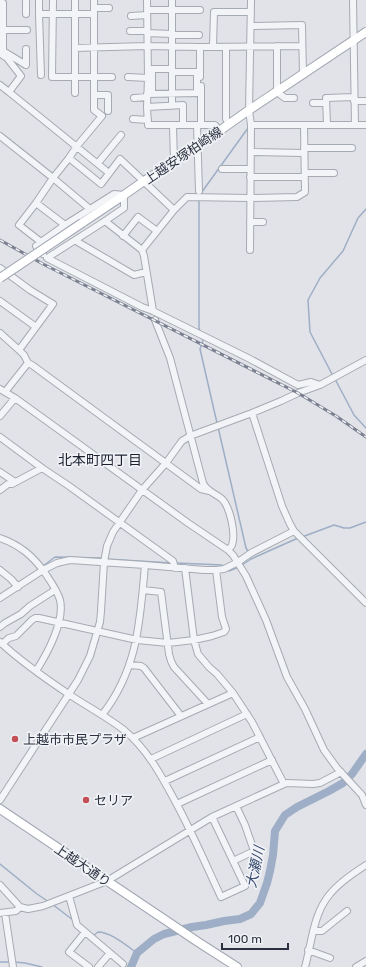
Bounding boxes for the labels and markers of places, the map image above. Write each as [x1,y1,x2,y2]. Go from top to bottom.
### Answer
place label: 上越市市民プラザ [23,732,127,747]
marker: 上越市市民プラザ [10,734,20,744]
place label: セリア [94,793,133,808]
marker: セリア [81,795,91,805]

